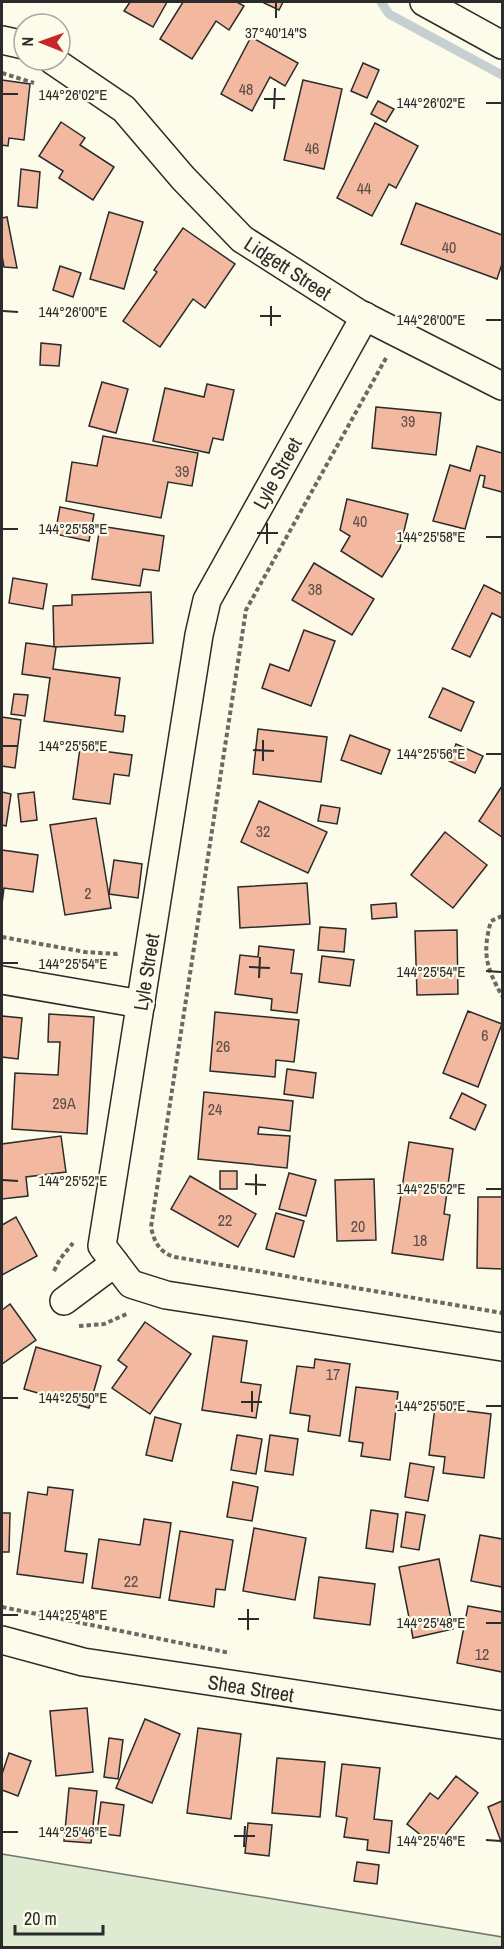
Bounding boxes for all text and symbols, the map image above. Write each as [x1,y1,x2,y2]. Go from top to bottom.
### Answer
north arrow [12,12,72,72]
text: 37°40'14"S [245,22,307,43]
text: N [16,37,38,47]
house number: 48 [239,78,253,100]
text: 144°26'02"E [39,84,107,105]
text: 144°26'02"E [397,92,465,113]
house number: 46 [305,137,319,159]
house number: 44 [357,177,371,199]
street label: Lidgett Street [239,230,337,306]
house number: 40 [442,236,456,258]
text: 144°26'00"E [39,301,107,322]
text: 144°26'00"E [397,309,465,330]
house number: 39 [401,410,415,432]
street label: Lyle Street [246,432,308,514]
house number: 39 [175,460,189,482]
house number: 40 [353,510,367,532]
text: 144°25'58"E [39,518,107,539]
text: 144°25'58"E [397,526,465,547]
house number: 38 [308,578,322,600]
text: 144°25'56"E [39,735,107,756]
text: 144°25'56"E [397,743,465,764]
house number: 32 [256,820,270,842]
house number: 2 [84,882,92,904]
street label: Lyle Street [127,931,165,1013]
text: 144°25'54"E [39,953,107,974]
text: 144°25'54"E [397,961,465,982]
house number: 6 [481,1024,489,1046]
house number: 26 [216,1035,230,1057]
house number: 29A [52,1092,76,1114]
house number: 24 [208,1098,222,1120]
text: 144°25'52"E [39,1170,107,1191]
text: 144°25'52"E [397,1178,465,1199]
house number: 22 [218,1209,232,1231]
house number: 20 [351,1215,365,1237]
house number: 18 [413,1229,427,1251]
house number: 17 [326,1363,340,1385]
text: 144°25'50"E [39,1387,107,1408]
text: 144°25'50"E [397,1395,465,1416]
house number: 22 [124,1570,138,1592]
text: 144°25'48"E [39,1604,107,1625]
text: 144°25'48"E [397,1612,465,1633]
house number: 12 [475,1643,489,1665]
street label: Shea Street [206,1668,296,1708]
text: 144°25'46"E [39,1821,107,1842]
text: 144°25'46"E [397,1830,465,1851]
scale bar [15,1898,104,1936]
text: 20 m [24,1906,57,1931]

